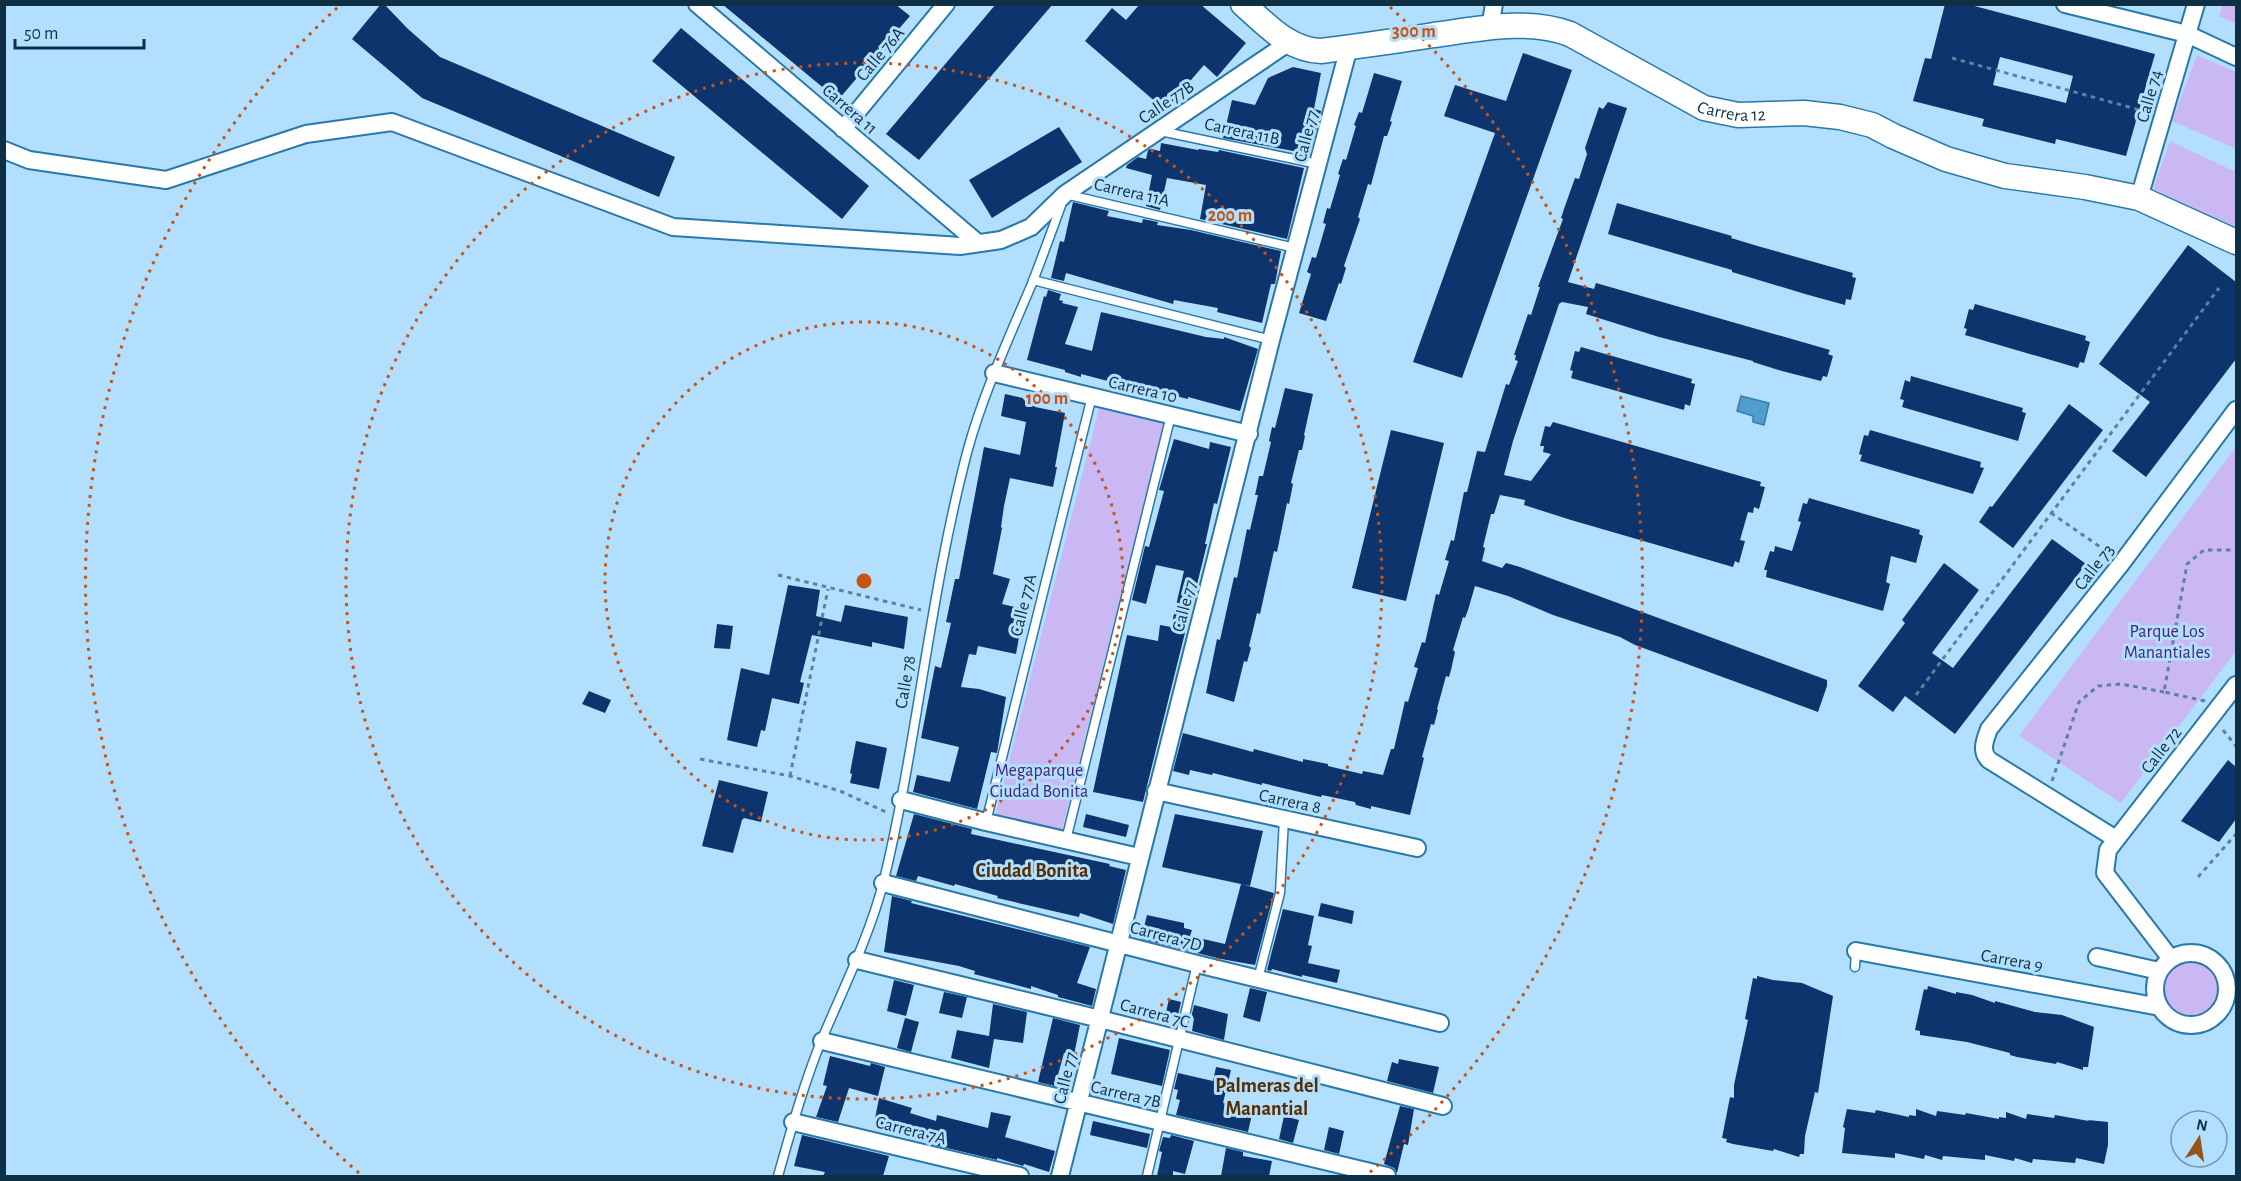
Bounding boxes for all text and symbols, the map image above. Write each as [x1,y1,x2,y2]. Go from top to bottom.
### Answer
scale bar [15,12,144,50]
text: 300 m [1392,23,1436,41]
street label: Calle 76A [853,24,909,85]
text: 50 m [24,25,58,43]
street label: Calle 74 [2134,68,2166,125]
street label: Calle 77B [1136,78,1198,128]
street label: Carrera 11 [818,81,880,138]
street label: Carrera 12 [1694,98,1766,125]
street label: Calle 77 [1291,108,1322,164]
street label: Carrera 11B [1203,115,1281,149]
street label: Carrera 11A [1092,176,1172,211]
text: 200 m [1208,207,1252,225]
street label: Carrera 10 [1107,373,1179,407]
text: 100 m [1026,390,1068,408]
street label: Calle 73 [2071,541,2118,594]
centre of rings [854,571,874,591]
street label: Calle 77A [1008,572,1040,638]
street label: Calle 77 [1169,578,1200,634]
park label: Parque Los Manantiales [2124,623,2210,662]
street label: Calle 78 [892,654,920,710]
street label: Calle 72 [2138,724,2185,777]
park label: Megaparque Ciudad Bonita [990,762,1088,801]
street label: Carrera 8 [1257,787,1322,817]
district label: Ciudad Bonita [975,861,1089,881]
street label: Carrera 7D [1128,919,1204,955]
street label: Carrera 9 [1979,947,2044,975]
street label: Carrera 7C [1118,996,1191,1032]
street label: Calle 77 [1051,1050,1081,1106]
district label: Palmeras del Manantial [1215,1076,1319,1119]
street label: Carrera 7B [1089,1078,1163,1112]
north arrow [2169,1109,2229,1169]
street label: Carrera 7A [874,1114,949,1149]
text: N [2195,1116,2209,1134]

